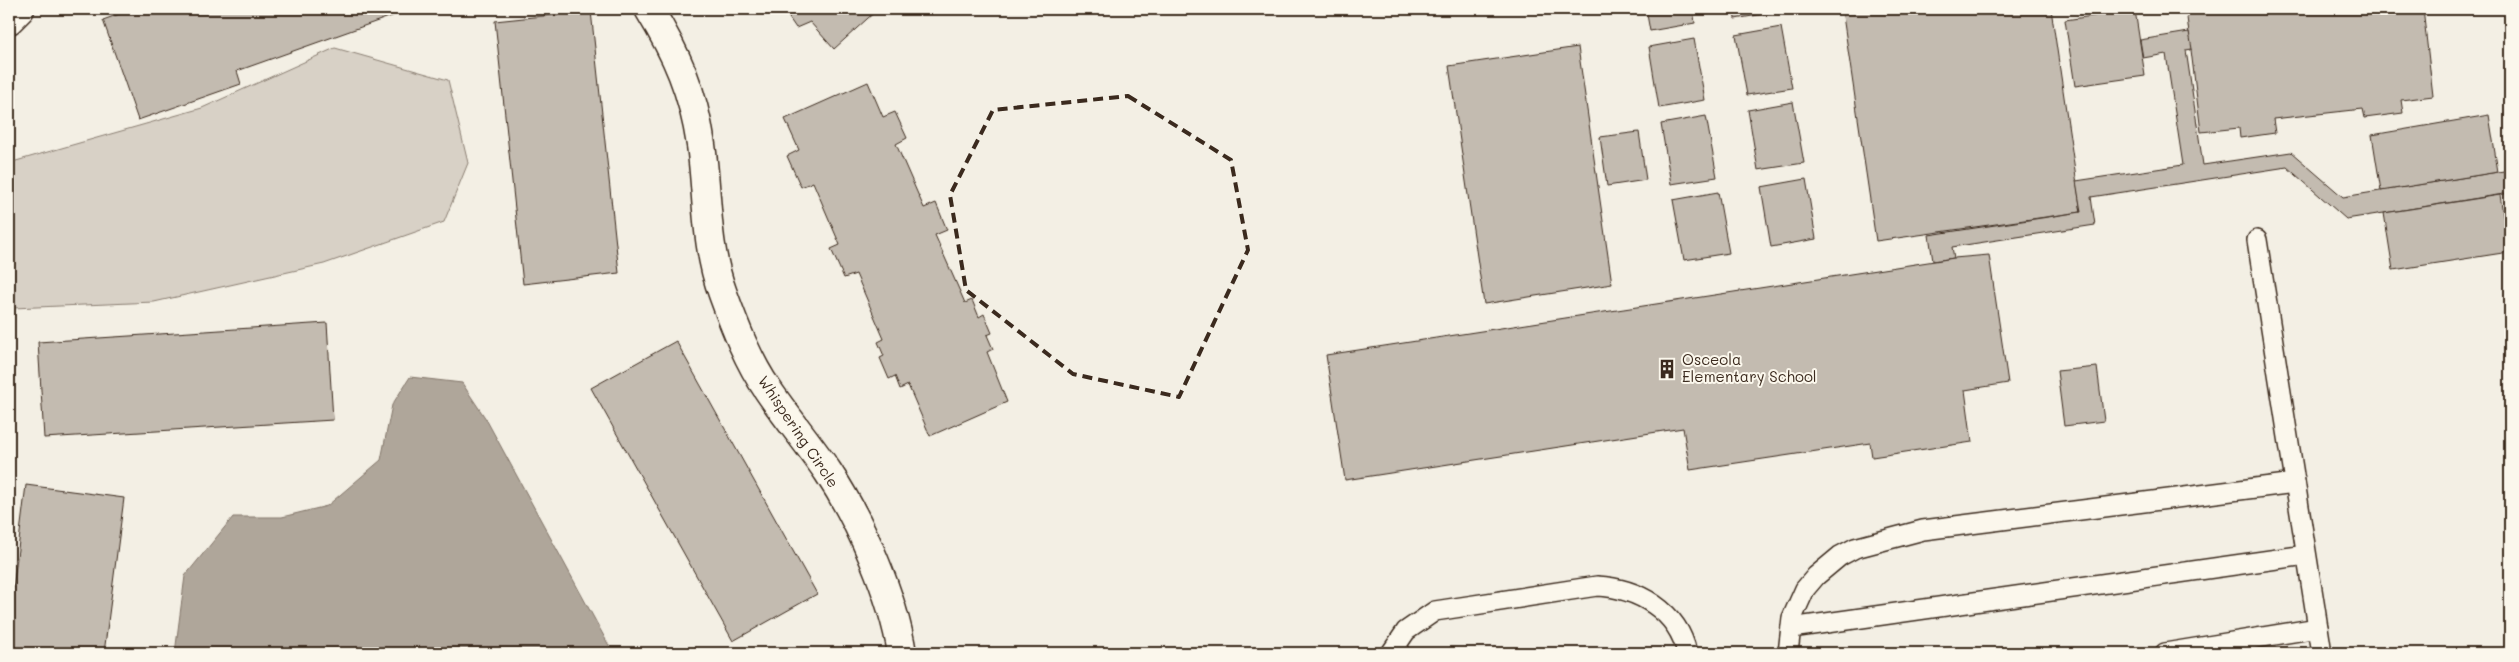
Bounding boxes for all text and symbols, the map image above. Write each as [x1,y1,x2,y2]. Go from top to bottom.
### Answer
place label: Osceola Elementary School [1682,349,1817,386]
building icon: Osceola Elementary School [1656,358,1678,380]
street label: Whispering Circle [754,372,844,491]

